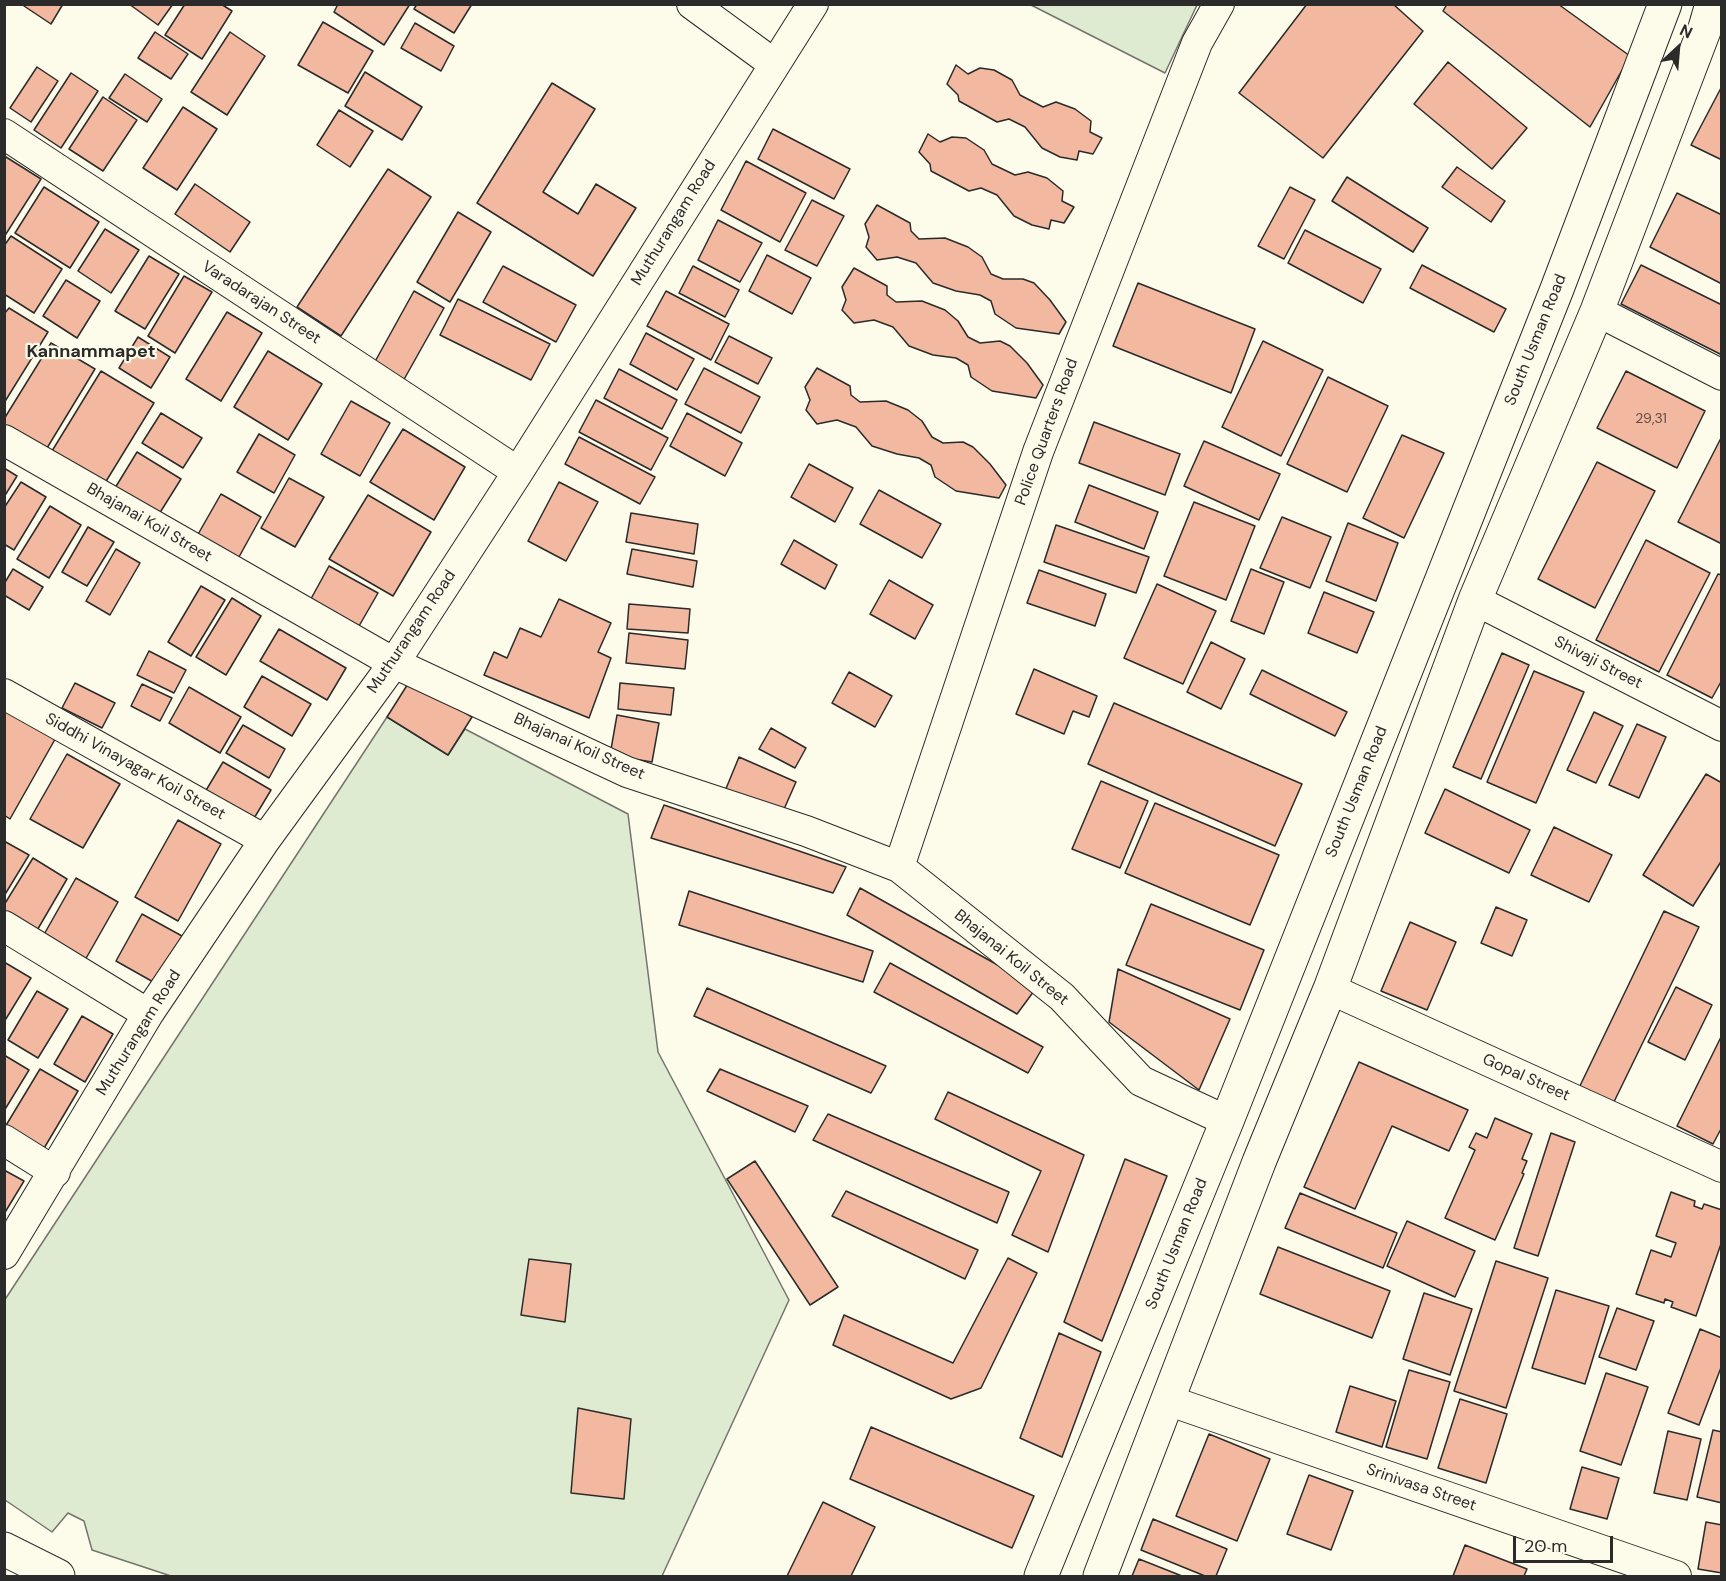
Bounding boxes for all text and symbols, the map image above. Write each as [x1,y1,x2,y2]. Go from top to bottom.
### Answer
north arrow [1648,18,1708,78]
text: N [1676,19,1696,43]
street label: Muthurangam Road [628,157,720,289]
street label: Varadarajan Street [198,257,324,349]
street label: South Usman Road [1501,272,1571,408]
district label: Kannammapet [26,341,156,363]
street label: Police Quarters Road [1011,356,1083,508]
house number: 29,31 [1635,411,1667,427]
street label: Bhajanai Koil Street [83,479,215,567]
street label: Muthurangam Road [364,567,460,697]
street label: Shivaji Street [1551,633,1645,693]
street label: Siddhi Vinayagar Koil Street [42,709,228,825]
street label: Bhajanai Koil Street [510,709,648,785]
street label: South Usman Road [1322,724,1392,860]
street label: Bhajanai Koil Street [950,906,1072,1010]
street label: Muthurangam Road [93,967,185,1099]
street label: Gopal Street [1479,1050,1573,1106]
street label: South Usman Road [1142,1176,1212,1312]
street label: Srinivasa Street [1363,1460,1479,1516]
scale bar [1516,1524,1616,1562]
text: 20 m [1524,1534,1567,1558]

